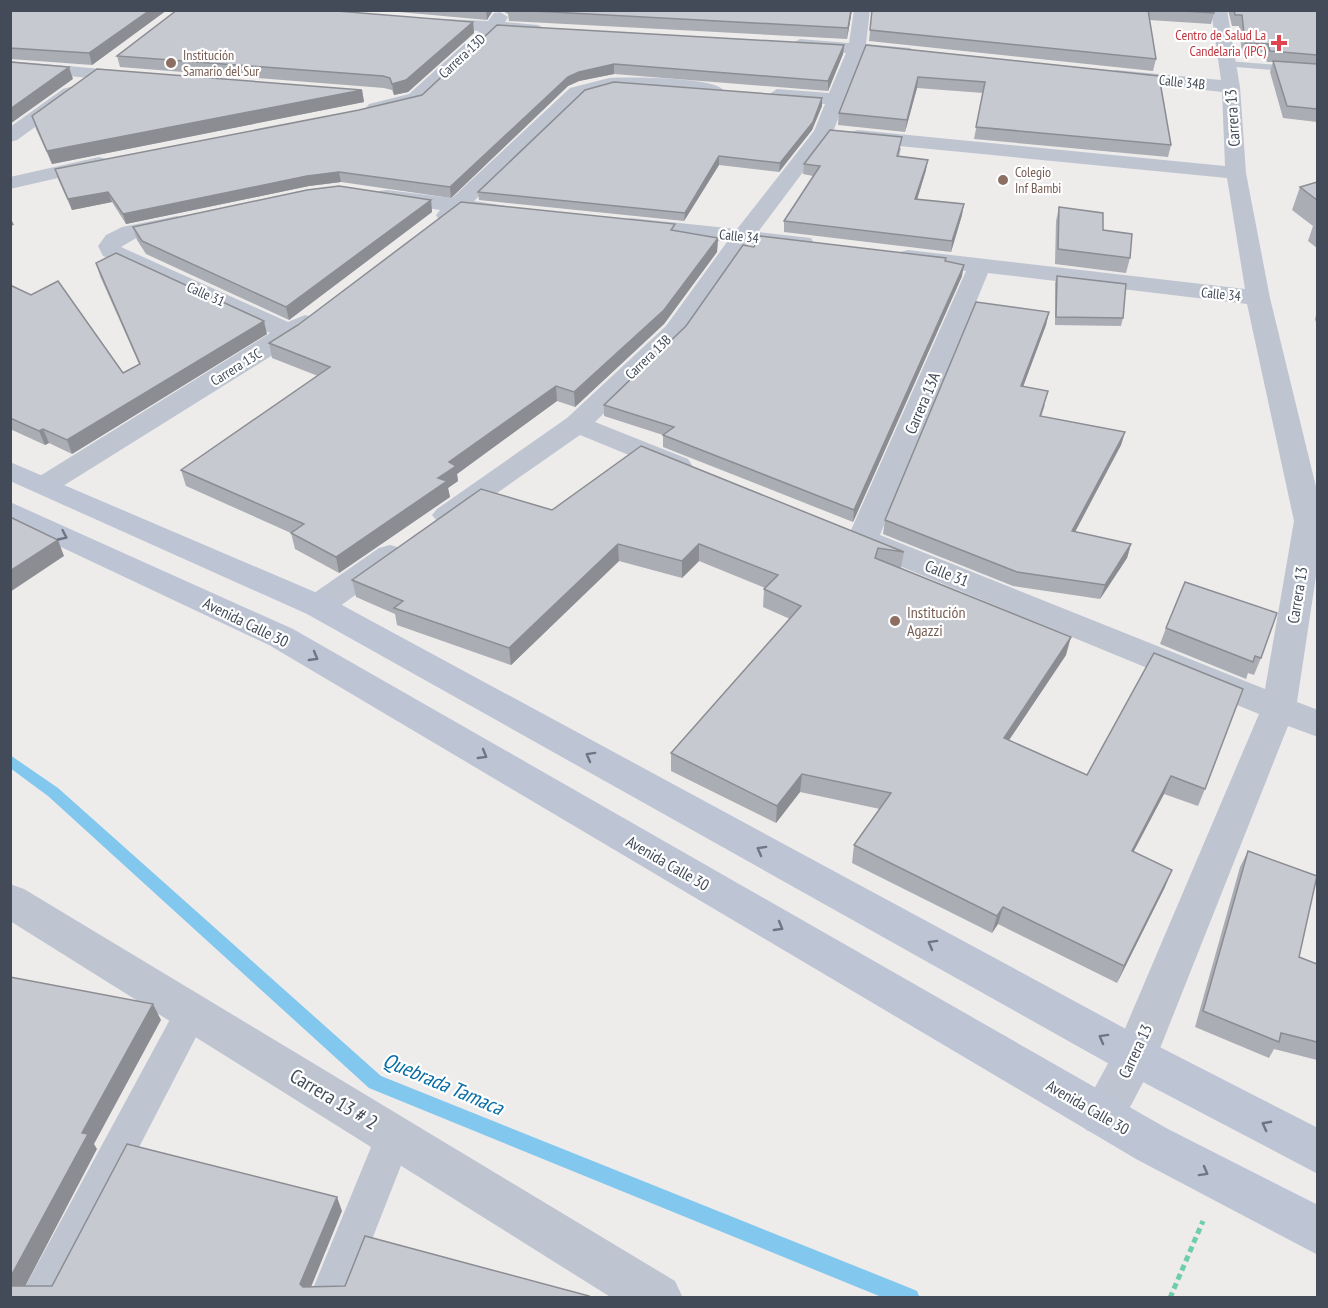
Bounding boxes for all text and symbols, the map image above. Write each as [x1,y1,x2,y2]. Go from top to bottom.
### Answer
place label: Centro de Salud La Candelaria (IPC) [1175,26,1267,60]
street label: Carrera 13D [435,30,489,82]
marker: Centro de Salud La Candelaria (IPC) [1270,34,1288,52]
place label: Institución Samario del Sur [183,46,259,80]
marker: Institución Samario del Sur [164,56,178,70]
street label: Calle 34B [1158,71,1206,93]
street label: Carrera 13 [1220,89,1244,147]
place label: Colegio Inf Bambi [1015,163,1061,197]
marker: Colegio Inf Bambi [996,173,1010,187]
street label: Calle 34 [718,225,760,247]
street label: Calle 31 [184,278,228,310]
street label: Calle 34 [1200,283,1242,305]
street label: Carrera 13B [621,331,675,383]
street label: Carrera 13C [207,344,265,390]
street label: Carrera 13A [900,369,944,437]
one-way arrow [57,528,68,540]
street label: Calle 31 [922,555,972,591]
street label: Carrera 13 [1283,565,1311,625]
street label: Avenida Calle 30 [200,593,292,651]
place label: Institución Agazzi [907,602,965,640]
marker: Institución Agazzi [888,614,902,628]
one-way arrow [308,650,319,661]
one-way arrow [477,748,487,759]
one-way arrow [586,752,596,763]
street label: Avenida Calle 30 [623,831,713,895]
one-way arrow [757,846,767,857]
one-way arrow [773,920,783,931]
one-way arrow [928,940,938,951]
street label: Carrera 13 [1114,1021,1156,1081]
one-way arrow [1098,1034,1109,1045]
water label: Quebrada Tamaca [379,1046,509,1122]
street label: Carrera 13 # 2 [285,1063,383,1135]
street label: Avenida Calle 30 [1043,1075,1133,1139]
one-way arrow [1261,1121,1272,1132]
one-way arrow [1197,1165,1208,1176]

